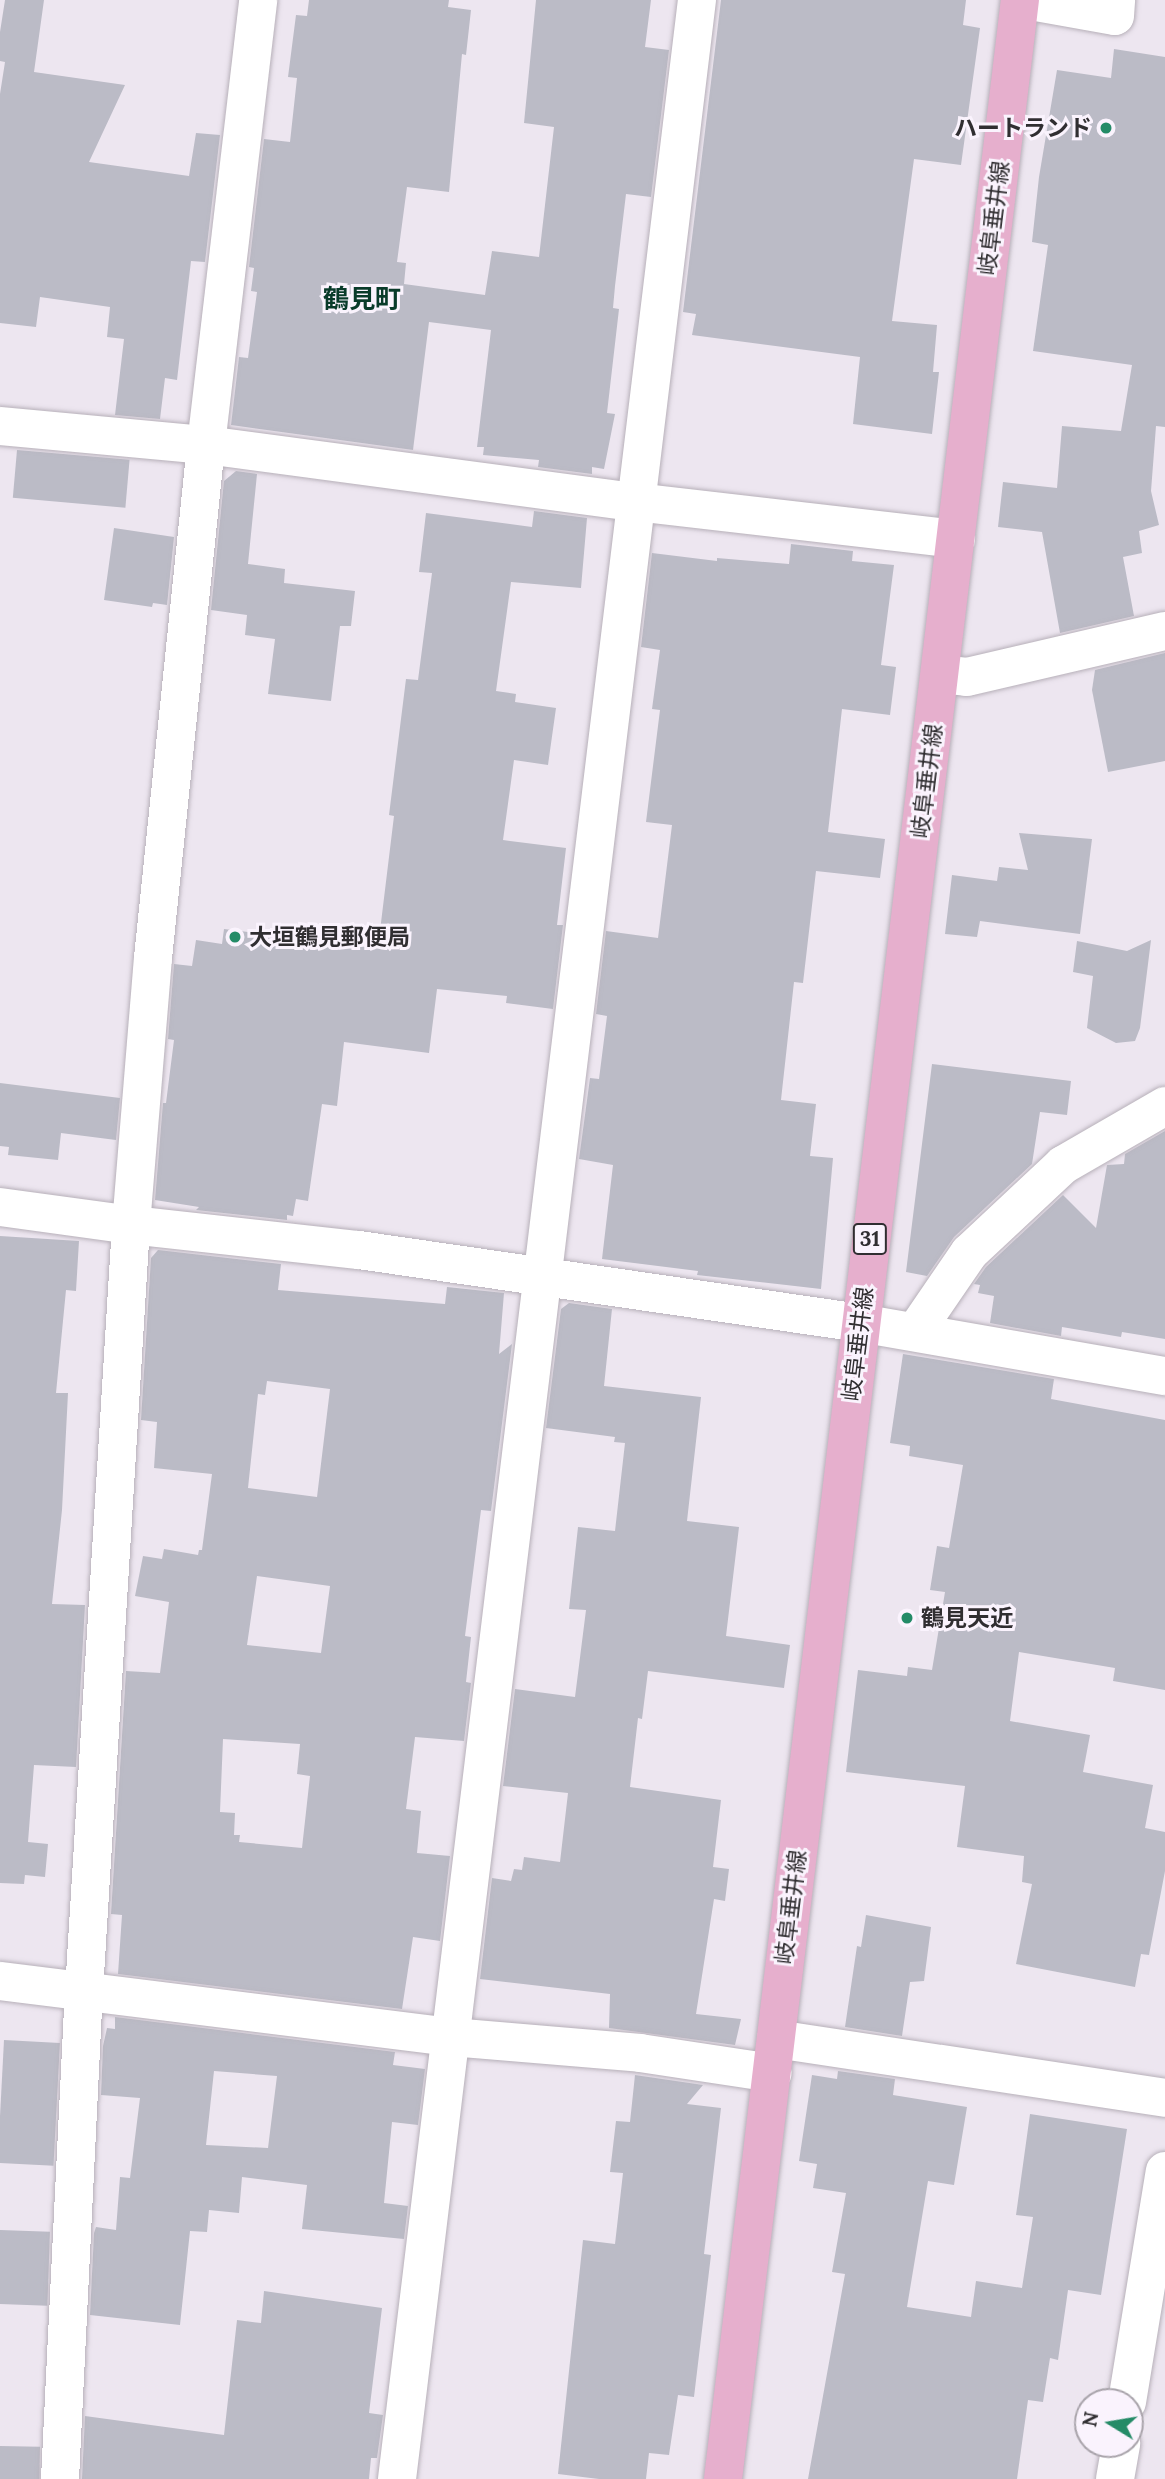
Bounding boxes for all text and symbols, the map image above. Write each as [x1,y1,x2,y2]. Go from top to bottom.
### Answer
place label: ハートランド [954,114,1092,142]
marker: ハートランド [1098,120,1114,136]
street label: 岐阜垂井線 [973,159,1015,277]
district label: 鶴見町 [323,283,401,315]
street label: 岐阜垂井線 [906,722,948,840]
place label: 大垣鶴見郵便局 [249,923,410,951]
marker: 大垣鶴見郵便局 [227,929,243,945]
road number: 31 [852,1222,888,1256]
street label: 岐阜垂井線 [837,1285,879,1403]
place label: 鶴見天近 [921,1604,1013,1632]
marker: 鶴見天近 [899,1610,915,1626]
street label: 岐阜垂井線 [770,1848,812,1966]
north arrow [1074,2388,1144,2458]
text: N [1077,2410,1104,2429]

